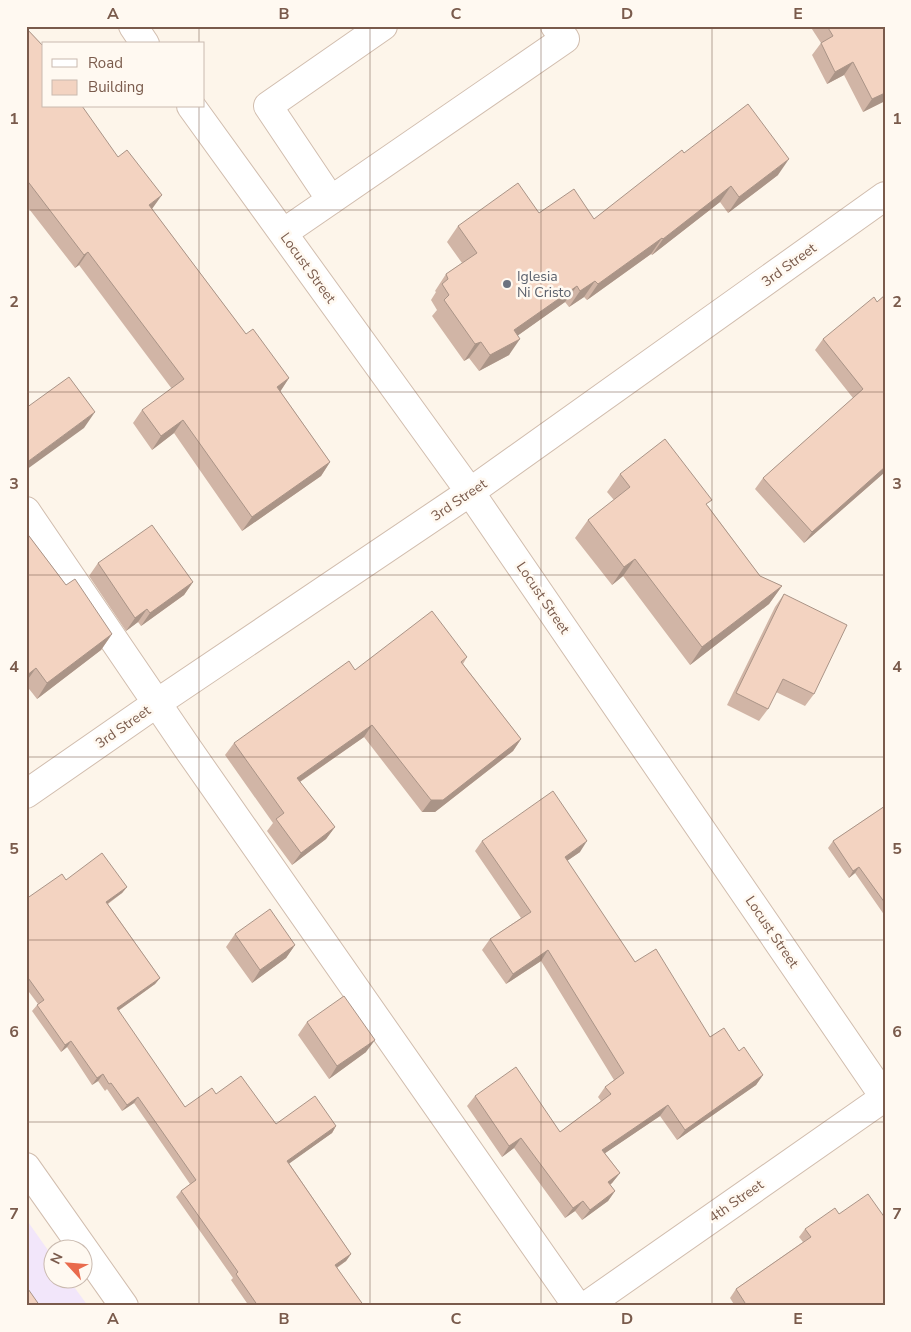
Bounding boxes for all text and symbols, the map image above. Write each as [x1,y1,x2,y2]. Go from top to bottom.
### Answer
text: A [107,3,119,25]
text: B [278,3,290,25]
text: C [451,3,462,25]
text: D [621,3,633,25]
text: E [793,3,803,25]
legend [42,42,205,108]
text: Road [88,53,123,73]
text: Building [88,77,144,97]
text: 1 [9,108,19,130]
text: 1 [892,108,902,130]
street label: Locust Street [276,229,340,307]
street label: 3rd Street [758,239,820,291]
place label: Iglesia Ni Cristo [517,267,571,302]
marker: Iglesia Ni Cristo [501,278,513,290]
text: 2 [9,291,19,313]
text: 2 [892,291,902,313]
text: 3 [9,473,19,495]
text: 3 [892,473,902,495]
street label: 3rd Street [427,474,491,526]
street label: Locust Street [512,558,574,638]
text: 4 [9,656,19,678]
text: 4 [892,656,902,678]
street label: 3rd Street [92,701,154,753]
text: 5 [9,838,19,860]
text: 5 [892,838,902,860]
street label: Locust Street [741,892,803,972]
text: 6 [9,1021,19,1043]
text: 6 [892,1021,902,1043]
street label: 4th Street [705,1175,767,1227]
text: 7 [9,1203,19,1225]
text: 7 [892,1203,902,1225]
north arrow [42,1240,92,1290]
text: N [46,1250,68,1267]
text: A [107,1308,119,1330]
text: B [278,1308,290,1330]
text: C [451,1308,462,1330]
text: D [621,1308,633,1330]
text: E [793,1308,803,1330]

